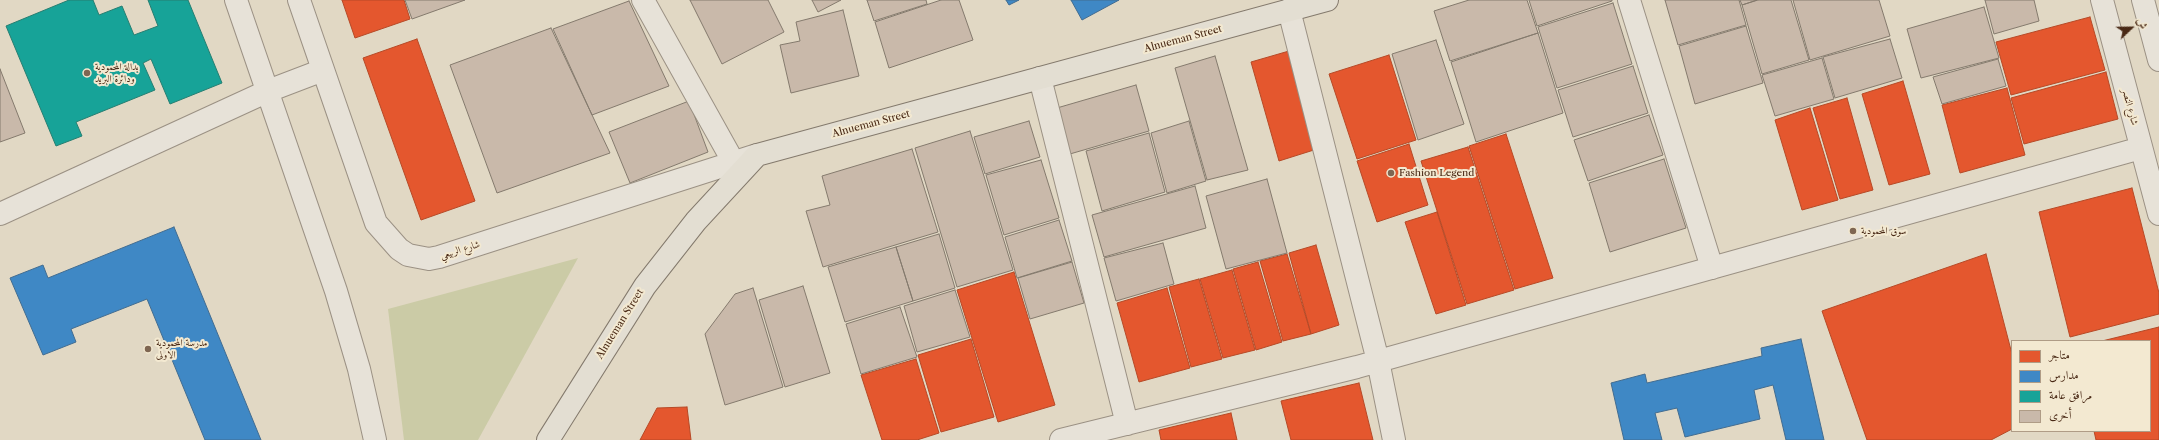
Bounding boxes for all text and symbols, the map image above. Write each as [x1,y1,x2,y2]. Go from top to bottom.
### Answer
north arrow [2111,8,2151,48]
text: ش [2134,16,2151,31]
street label: Alnueman Street [1143,23,1223,55]
place label: بدالة المحمودية ودائرة البريد [95,61,139,84]
marker: بدالة المحمودية ودائرة البريد [82,68,92,78]
street label: شارع النصر [2119,88,2141,126]
street label: Alnueman Street [831,108,911,140]
place label: Fashion Legend [1399,167,1474,179]
marker: Fashion Legend [1386,168,1396,178]
place label: سوق المحمودية [1861,225,1906,237]
marker: سوق المحمودية [1848,226,1858,236]
street label: شارع الربيعي [439,238,481,262]
street label: Alnueman Street [594,287,646,361]
place label: مدرسة المحمودية الاولى [156,337,207,360]
legend [2011,340,2151,432]
marker: مدرسة المحمودية الاولى [143,344,153,354]
text: متاجر [2049,347,2070,362]
text: مدارس [2049,367,2079,382]
text: مرافق عامة [2049,387,2092,402]
text: أخرى [2049,407,2072,422]

